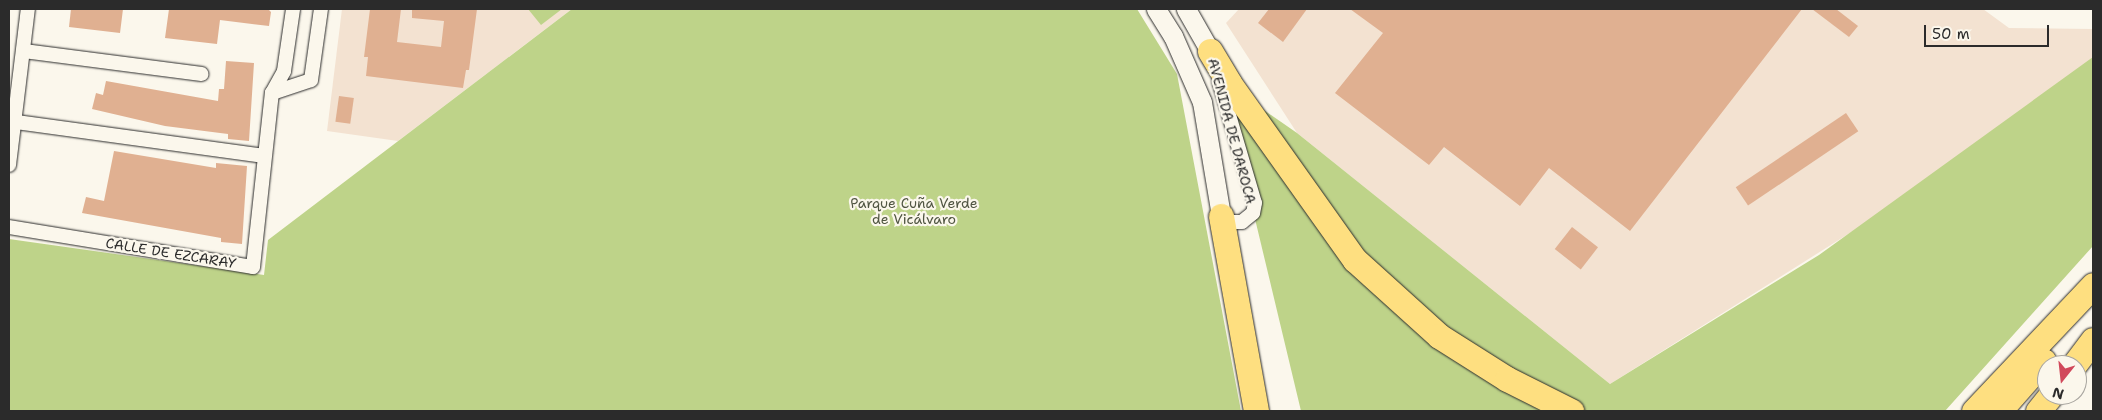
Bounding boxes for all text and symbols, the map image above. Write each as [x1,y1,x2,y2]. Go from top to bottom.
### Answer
scale bar [1927,15,2052,47]
text: 50 m [1932,24,1970,44]
street label: AVENIDA DE DAROCA [1204,56,1260,206]
park label: Parque Cuña Verde de Vicálvaro [850,195,978,228]
street label: CALLE DE EZCARAY [104,234,238,272]
north arrow [2037,355,2087,405]
text: N [2050,383,2066,404]

